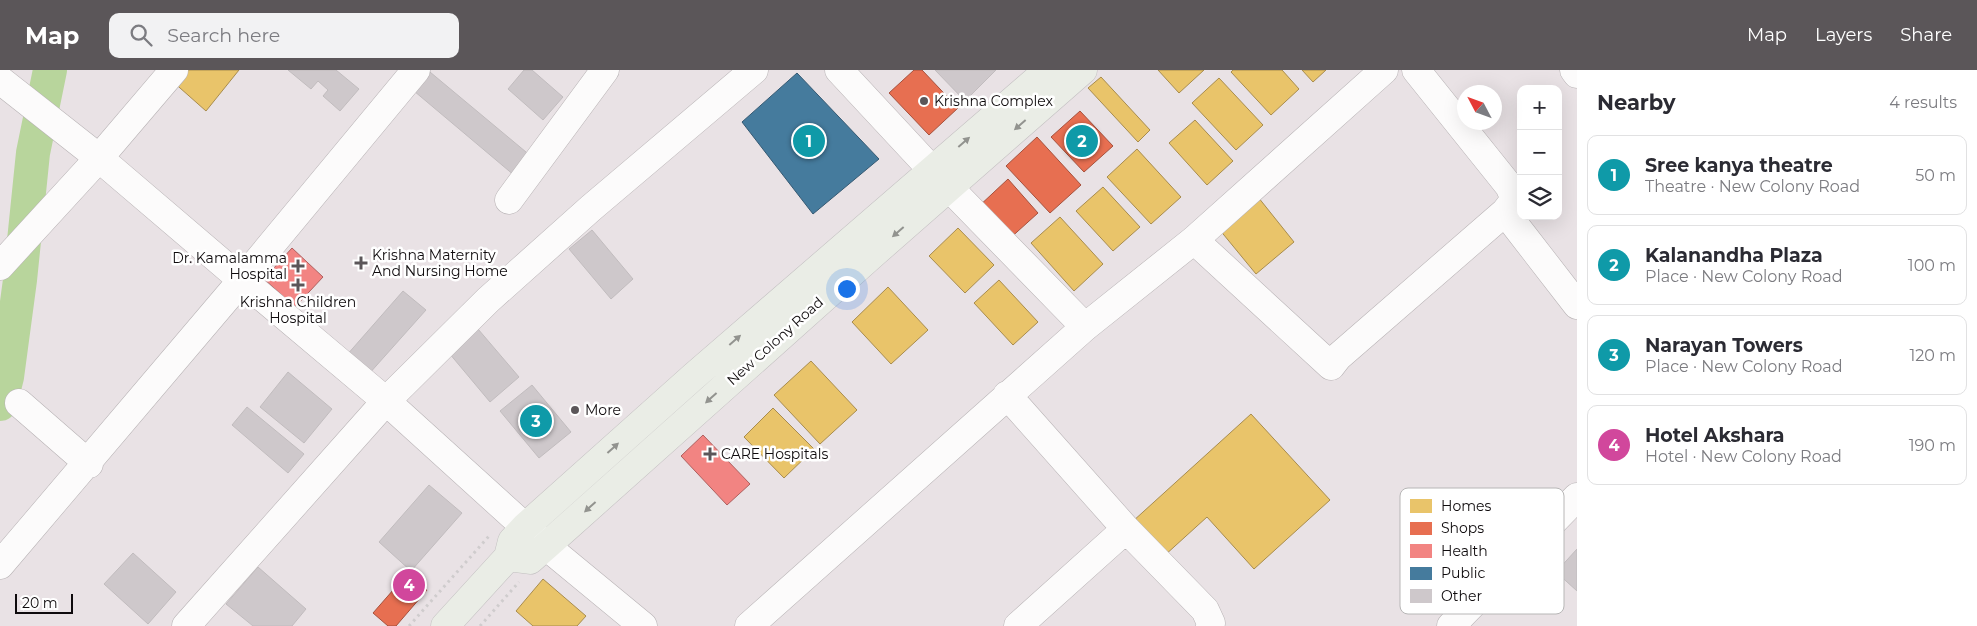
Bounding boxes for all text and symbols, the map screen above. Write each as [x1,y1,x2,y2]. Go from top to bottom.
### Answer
search box [109,13,459,58]
text: Map [25,21,79,50]
icon: search [127,21,155,49]
text: Search here [167,24,280,47]
text: Map [1747,24,1787,46]
text: Layers [1815,24,1872,46]
text: Share [1900,24,1952,46]
north arrow [1457,85,1502,130]
map controls [1517,85,1562,220]
button: + [1517,85,1562,130]
text: Nearby [1597,90,1676,115]
place label: Krishna Complex [934,92,1054,110]
text: 4 results [1889,93,1957,112]
marker: Krishna Complex [918,95,930,107]
one-way arrow [1014,119,1026,130]
pin: 1 [793,122,825,160]
pin: 2 [1066,122,1098,160]
button: − [1517,130,1562,175]
one-way arrow [957,137,970,148]
text: Sree kanya theatre [1645,154,1833,177]
text: 1 [1611,166,1617,185]
text: 50 m [1915,166,1956,185]
button: layers [1517,175,1562,220]
text: Theatre · New Colony Road [1645,177,1860,196]
one-way arrow [892,226,904,238]
text: Kalanandha Plaza [1645,244,1823,267]
place label: Krishna Maternity And Nursing Home [372,246,508,280]
place label: Dr. Kamalamma Hospital [172,249,287,283]
marker: Krishna Maternity And Nursing Home [354,256,368,270]
text: 2 [1609,256,1619,275]
text: 100 m [1908,256,1956,275]
marker: Dr. Kamalamma Hospital [291,259,305,273]
text: Place · New Colony Road [1645,267,1843,286]
your location [834,276,860,302]
marker: Krishna Children Hospital [291,278,305,292]
place label: Krishna Children Hospital [240,293,356,327]
street label: New Colony Road [723,293,827,389]
text: Narayan Towers [1645,334,1803,357]
one-way arrow [729,335,742,346]
text: 3 [1609,346,1619,365]
text: 120 m [1909,346,1956,365]
text: Place · New Colony Road [1645,357,1843,376]
one-way arrow [705,392,717,404]
place label: More [585,401,621,419]
pin: 3 [520,402,552,440]
marker: More [569,404,581,416]
text: Hotel Akshara [1645,424,1785,447]
text: 4 [1608,436,1620,455]
text: 190 m [1909,436,1956,455]
one-way arrow [607,442,620,453]
place label: CARE Hospitals [721,445,828,463]
marker: CARE Hospitals [703,447,717,461]
text: Hotel · New Colony Road [1645,447,1842,466]
legend [1400,488,1564,614]
text: Homes [1441,497,1491,515]
one-way arrow [584,501,596,513]
text: Shops [1441,519,1484,537]
text: Health [1441,542,1488,560]
text: Public [1441,564,1485,582]
pin: 4 [393,566,425,604]
text: Other [1441,587,1482,605]
scale bar [15,591,72,614]
text: 20 m [22,594,58,612]

